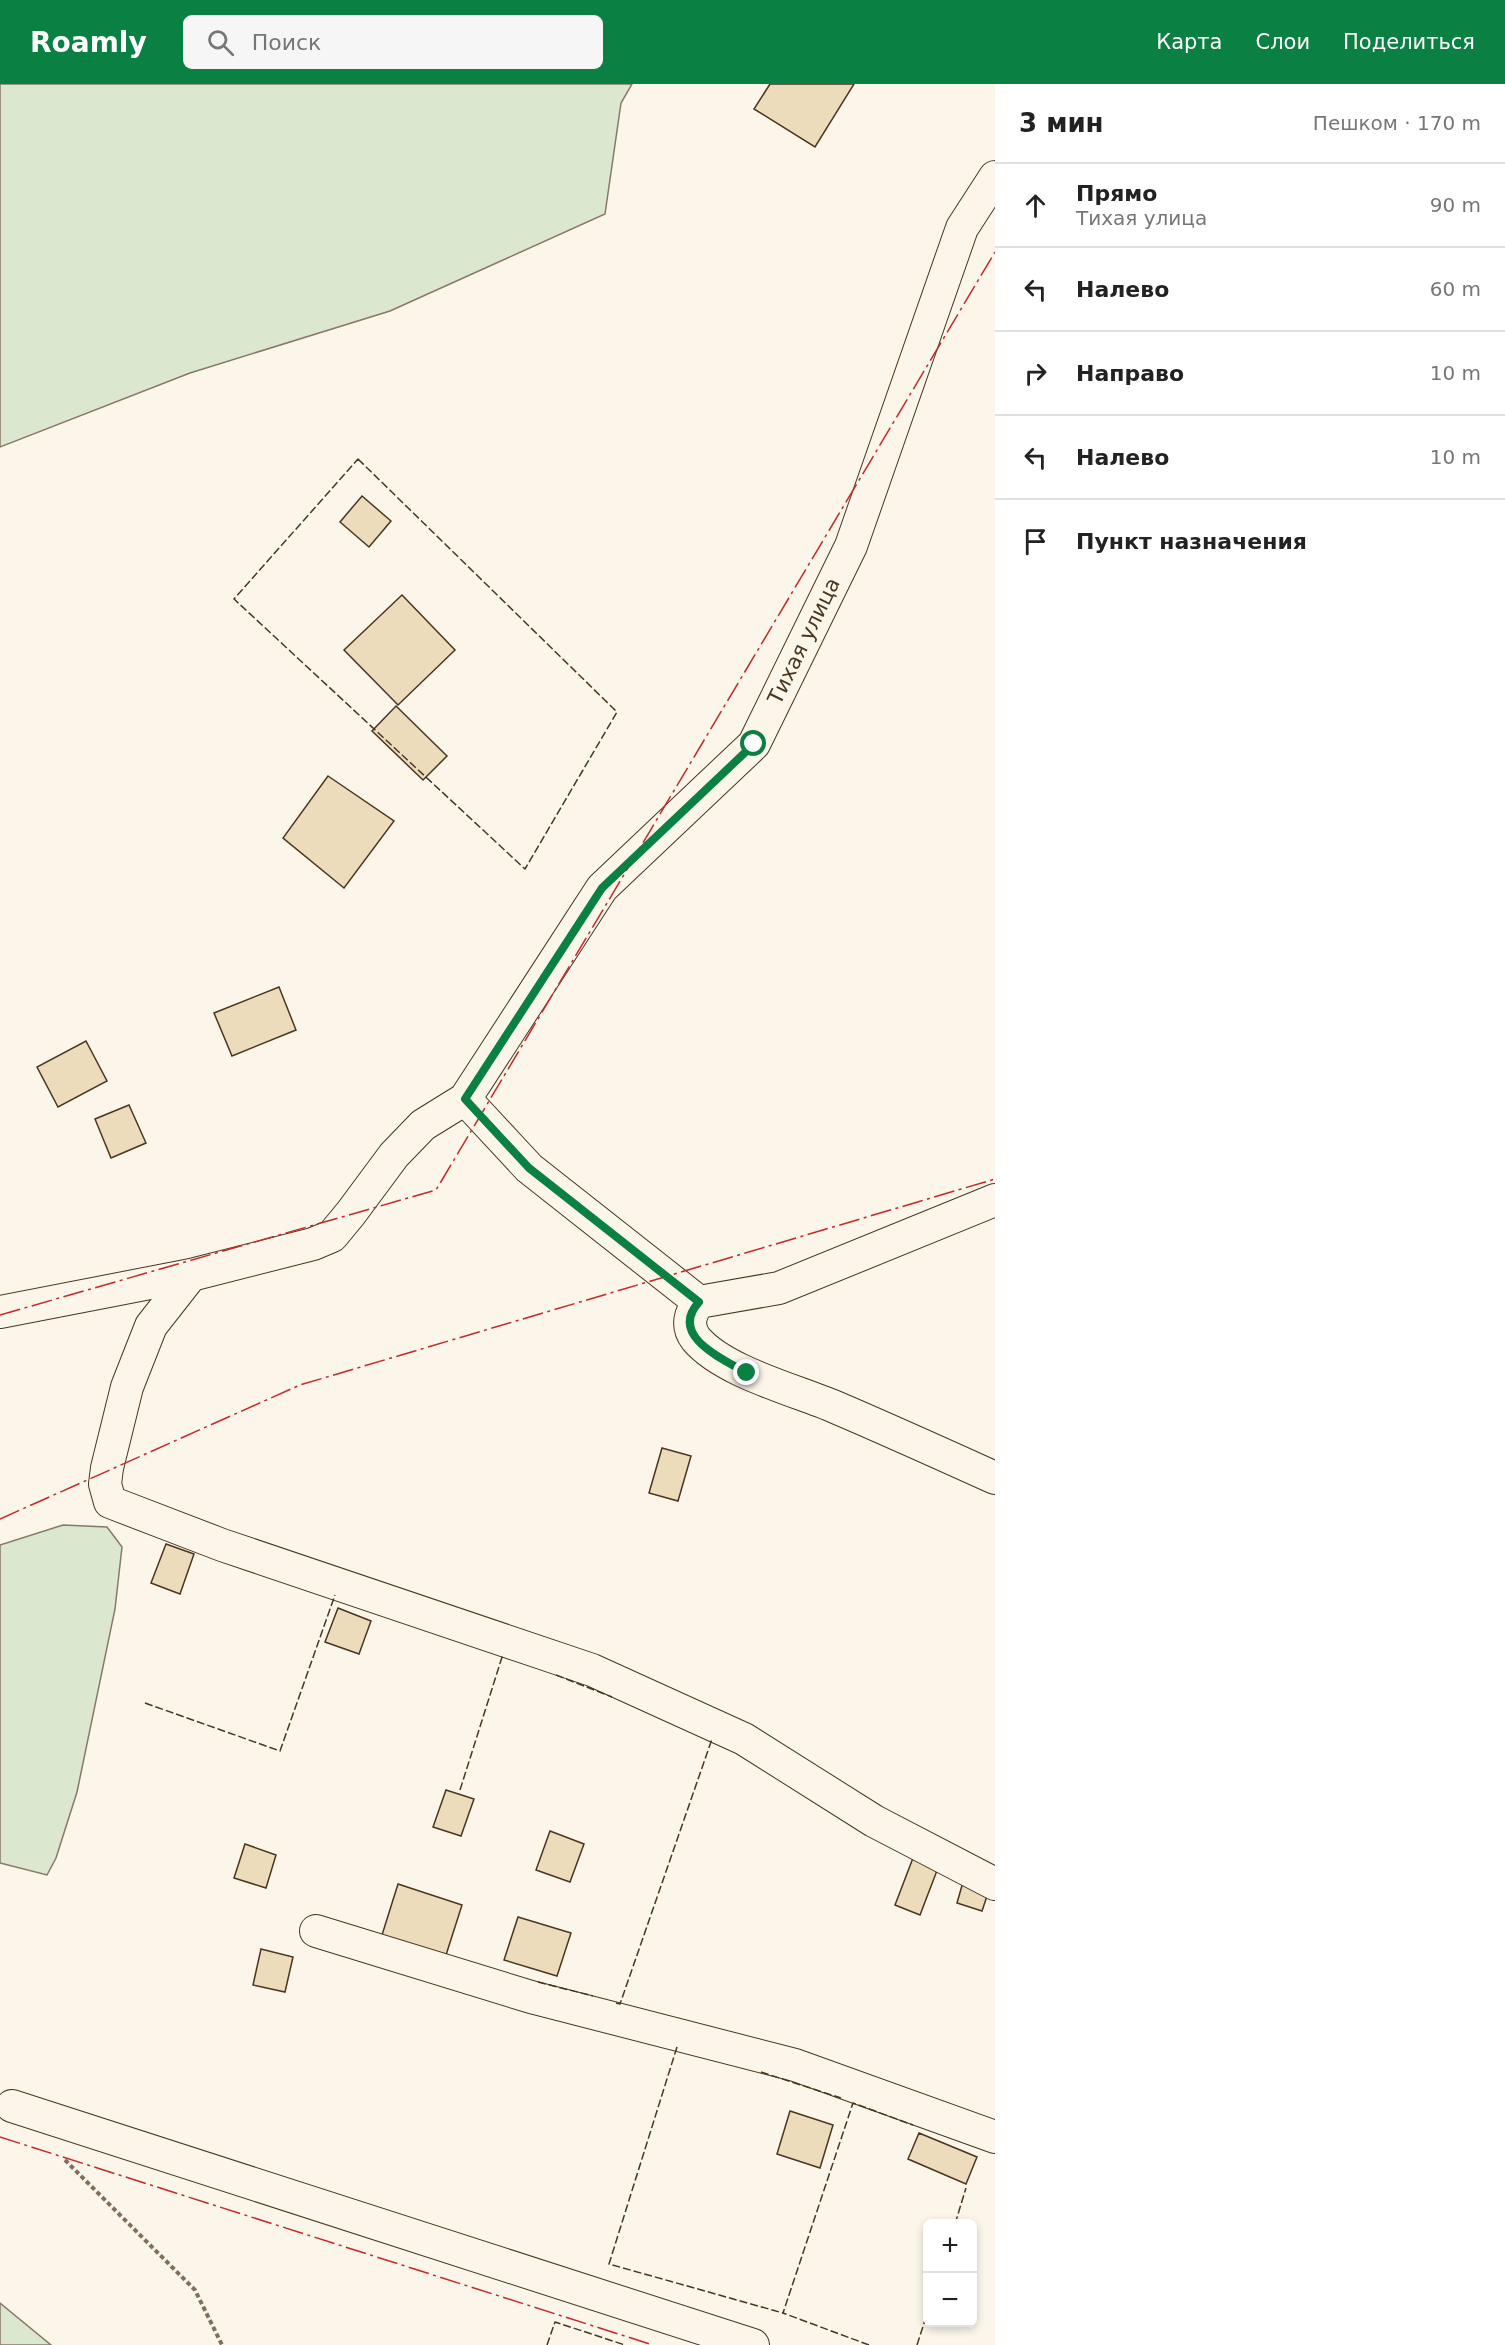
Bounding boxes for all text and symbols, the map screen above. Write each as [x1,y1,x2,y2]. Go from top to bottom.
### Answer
search box [183,15,603,69]
text: Roamly [30,26,147,59]
icon: search [204,26,237,59]
text: Поиск [252,30,321,55]
text: Карта [1156,30,1222,54]
text: Слои [1255,30,1310,54]
text: Поделиться [1343,30,1475,54]
text: 3 мин [1019,108,1104,138]
text: Пешком · 170 m [1313,111,1481,135]
text: Прямо [1076,181,1157,206]
icon: ahead [1019,189,1052,222]
text: 90 m [1430,193,1481,217]
text: Тихая улица [1076,206,1207,230]
icon: left [1019,273,1052,306]
text: Налево [1076,277,1169,302]
text: 60 m [1430,277,1481,301]
icon: right [1019,357,1052,390]
text: Направо [1076,361,1184,386]
text: 10 m [1430,361,1481,385]
icon: left [1019,441,1052,474]
text: Налево [1076,445,1169,470]
text: 10 m [1430,445,1481,469]
icon: arrive [1019,525,1052,558]
text: Пункт назначения [1076,529,1307,554]
street label: Тихая улица [763,574,845,709]
route start [740,730,766,756]
route end [733,1359,759,1385]
map controls [923,2219,977,2327]
button: + [923,2219,977,2273]
button: − [923,2273,977,2327]

